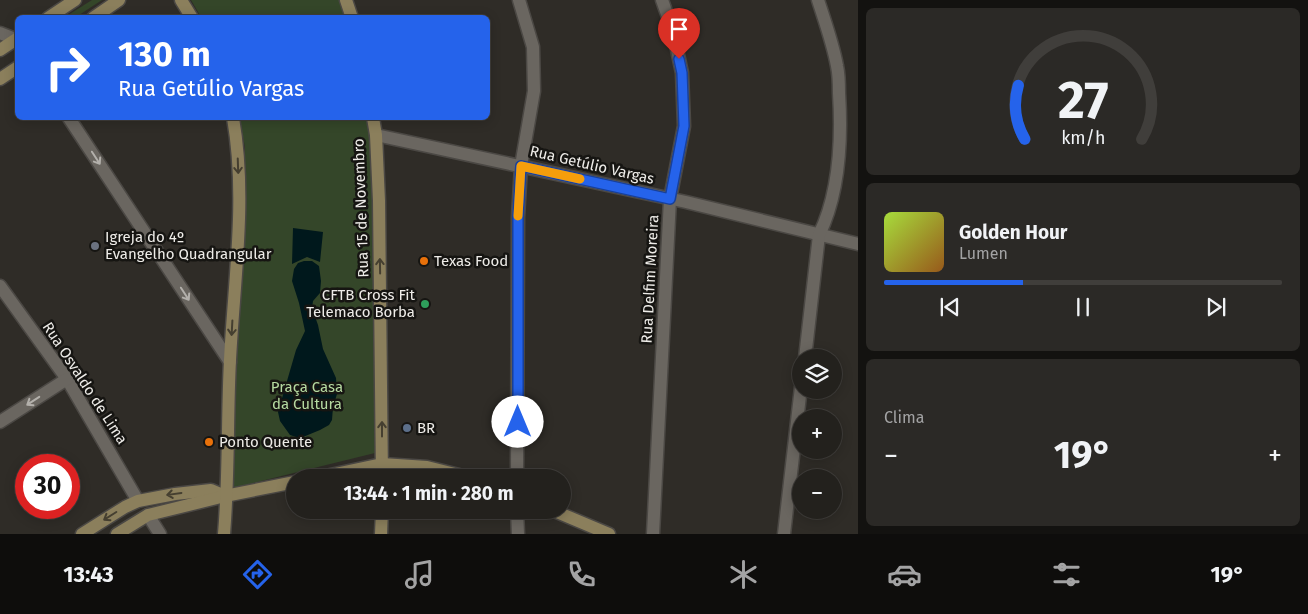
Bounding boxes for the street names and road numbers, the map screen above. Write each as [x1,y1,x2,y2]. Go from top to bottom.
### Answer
street label: Rua 15 de Novembro [350,138,372,278]
street label: Rua Getúlio Vargas [528,142,656,188]
street label: Rua Delfim Moreira [638,214,662,344]
street label: Rua Osvaldo de Lima [39,319,131,447]

